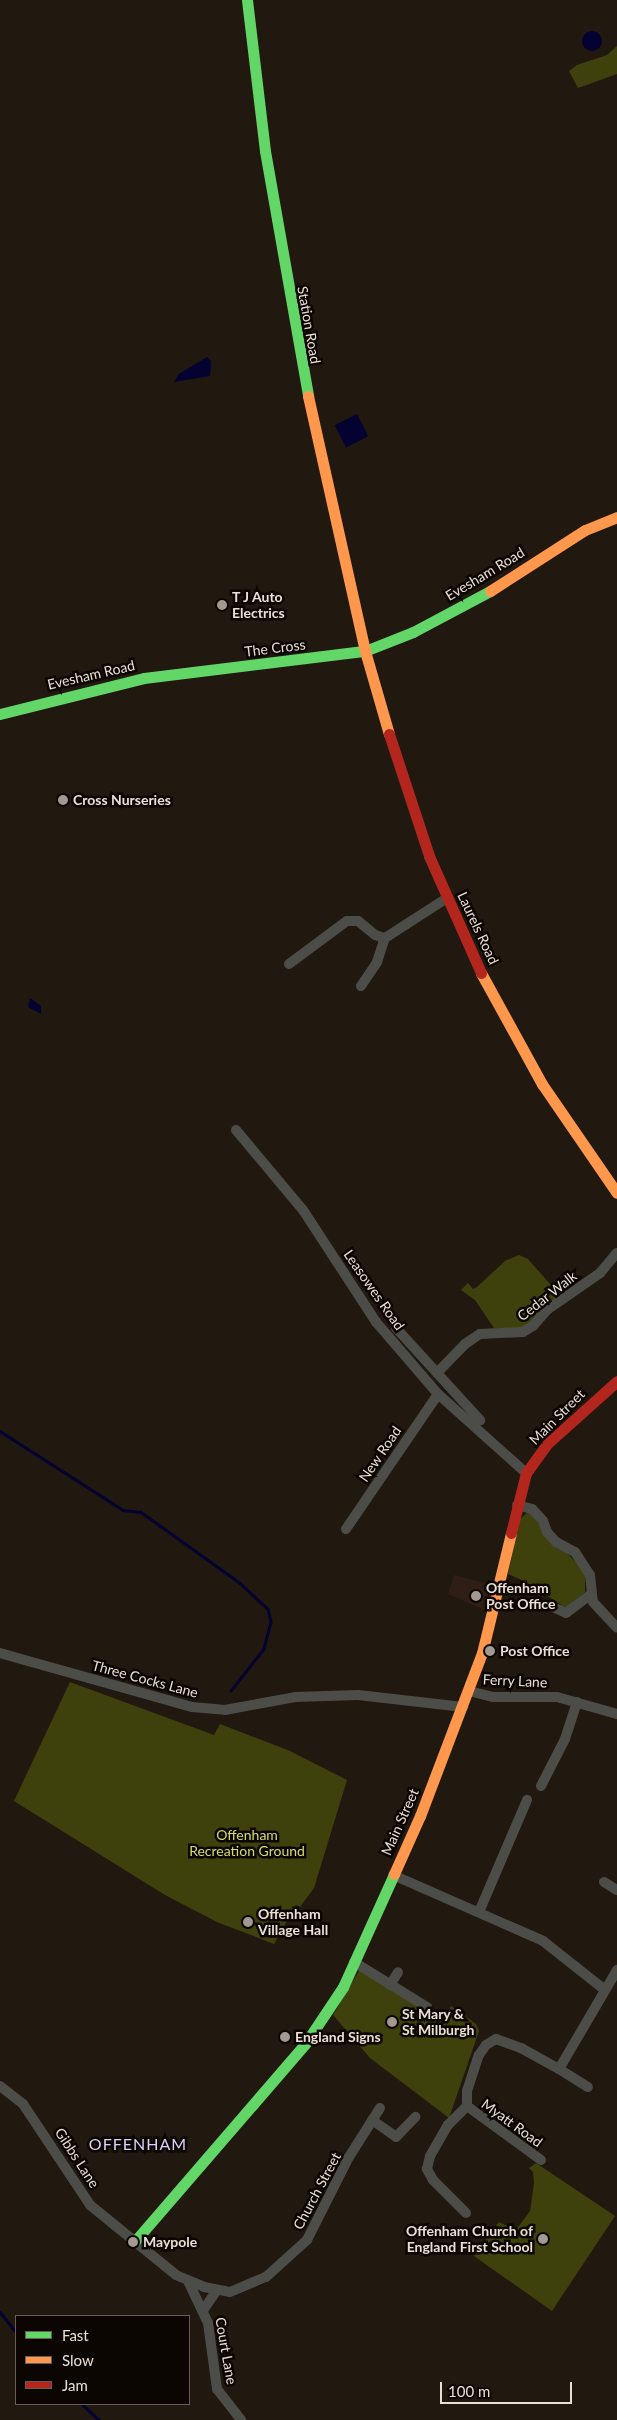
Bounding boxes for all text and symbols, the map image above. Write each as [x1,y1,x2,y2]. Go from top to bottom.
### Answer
street label: Station Road [294,285,324,365]
street label: Evesham Road [442,544,528,604]
place label: T J Auto Electrics [232,589,285,622]
marker: T J Auto Electrics [216,599,228,611]
street label: The Cross [244,636,306,660]
street label: Evesham Road [46,657,136,693]
place label: Cross Nurseries [73,792,171,808]
marker: Cross Nurseries [57,794,69,806]
street label: Laurels Road [454,889,502,967]
street label: Leasowes Road [340,1247,408,1333]
street label: Cedar Walk [514,1267,580,1325]
street label: Main Street [526,1386,588,1448]
street label: New Road [355,1423,405,1485]
place label: Offenham Post Office [486,1580,555,1612]
marker: Offenham Post Office [470,1590,482,1602]
place label: Post Office [500,1643,569,1659]
marker: Post Office [484,1645,496,1657]
street label: Three Cocks Lane [90,1657,200,1701]
street label: Ferry Lane [482,1671,548,1691]
street label: Main Street [378,1786,422,1858]
park label: Offenham Recreation Ground [189,1827,305,1860]
place label: Offenham Village Hall [258,1906,328,1938]
marker: Offenham Village Hall [242,1916,254,1928]
place label: St Mary & St Milburgh [402,2006,474,2038]
marker: St Mary & St Milburgh [386,2016,398,2028]
place label: England Signs [295,2029,381,2045]
marker: England Signs [279,2031,291,2043]
street label: Myatt Road [478,2095,546,2151]
street label: Gibbs Lane [51,2125,103,2191]
district label: OFFENHAM [88,2134,188,2154]
street label: Church Street [290,2150,344,2232]
place label: Offenham Church of England First School [406,2223,533,2256]
marker: Offenham Church of England First School [537,2233,549,2245]
place label: Maypole [143,2234,197,2250]
marker: Maypole [127,2236,139,2248]
legend [15,2315,190,2405]
street label: Court Lane [212,2316,240,2386]
text: Fast [62,2326,89,2344]
text: Slow [62,2351,94,2369]
scale bar [442,2372,574,2404]
text: Jam [62,2376,88,2394]
text: 100 m [448,2382,490,2400]

